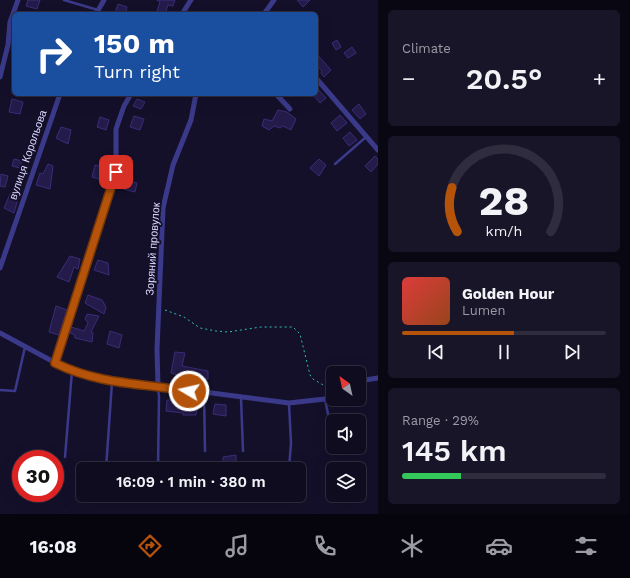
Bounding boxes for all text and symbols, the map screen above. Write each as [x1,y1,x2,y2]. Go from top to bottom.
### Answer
text: 150 m [94,27,175,60]
icon: right [28,28,80,80]
text: Climate [402,41,451,56]
text: Turn right [94,61,180,82]
text: 20.5° [466,61,542,96]
text: − [402,66,415,91]
text: + [593,66,606,91]
street label: вулиця Корольова [7,108,50,202]
pin [99,155,133,189]
icon: arrive [105,161,127,183]
text: 28 [479,176,529,225]
street label: Зоряний провулок [143,202,163,296]
text: km/h [486,223,522,239]
text: Golden Hour [462,285,554,303]
text: Lumen [462,303,506,318]
icon: previous [425,341,447,363]
icon: pause [493,341,515,363]
icon: next [561,341,583,363]
north arrow [326,366,366,406]
map controls [326,366,366,502]
position arrow [168,370,210,412]
text: Range · 29% [402,413,479,428]
button: sound [326,414,366,454]
text: 145 km [402,433,507,468]
speed limit sign: 30 [12,450,64,502]
button: layers [326,462,366,502]
text: 16:09 · 1 min · 380 m [116,473,266,491]
icon: directions [136,532,164,560]
icon: music [223,532,251,560]
icon: phone [311,532,339,560]
icon: climate [398,532,426,560]
icon: car [485,532,513,560]
icon: filters [572,532,600,560]
text: 16:08 [30,536,77,557]

